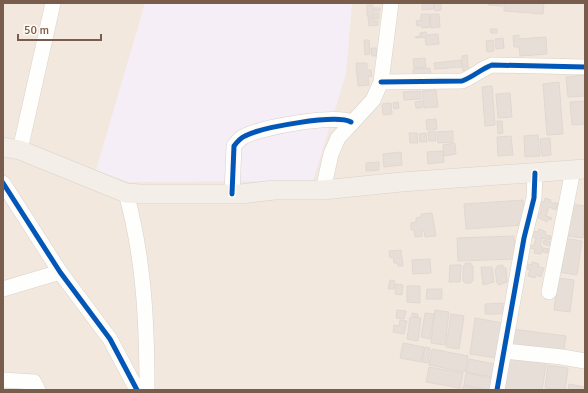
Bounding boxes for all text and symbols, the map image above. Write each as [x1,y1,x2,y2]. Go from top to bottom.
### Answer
scale bar [18,16,101,42]
text: 50 m [24,23,49,38]

